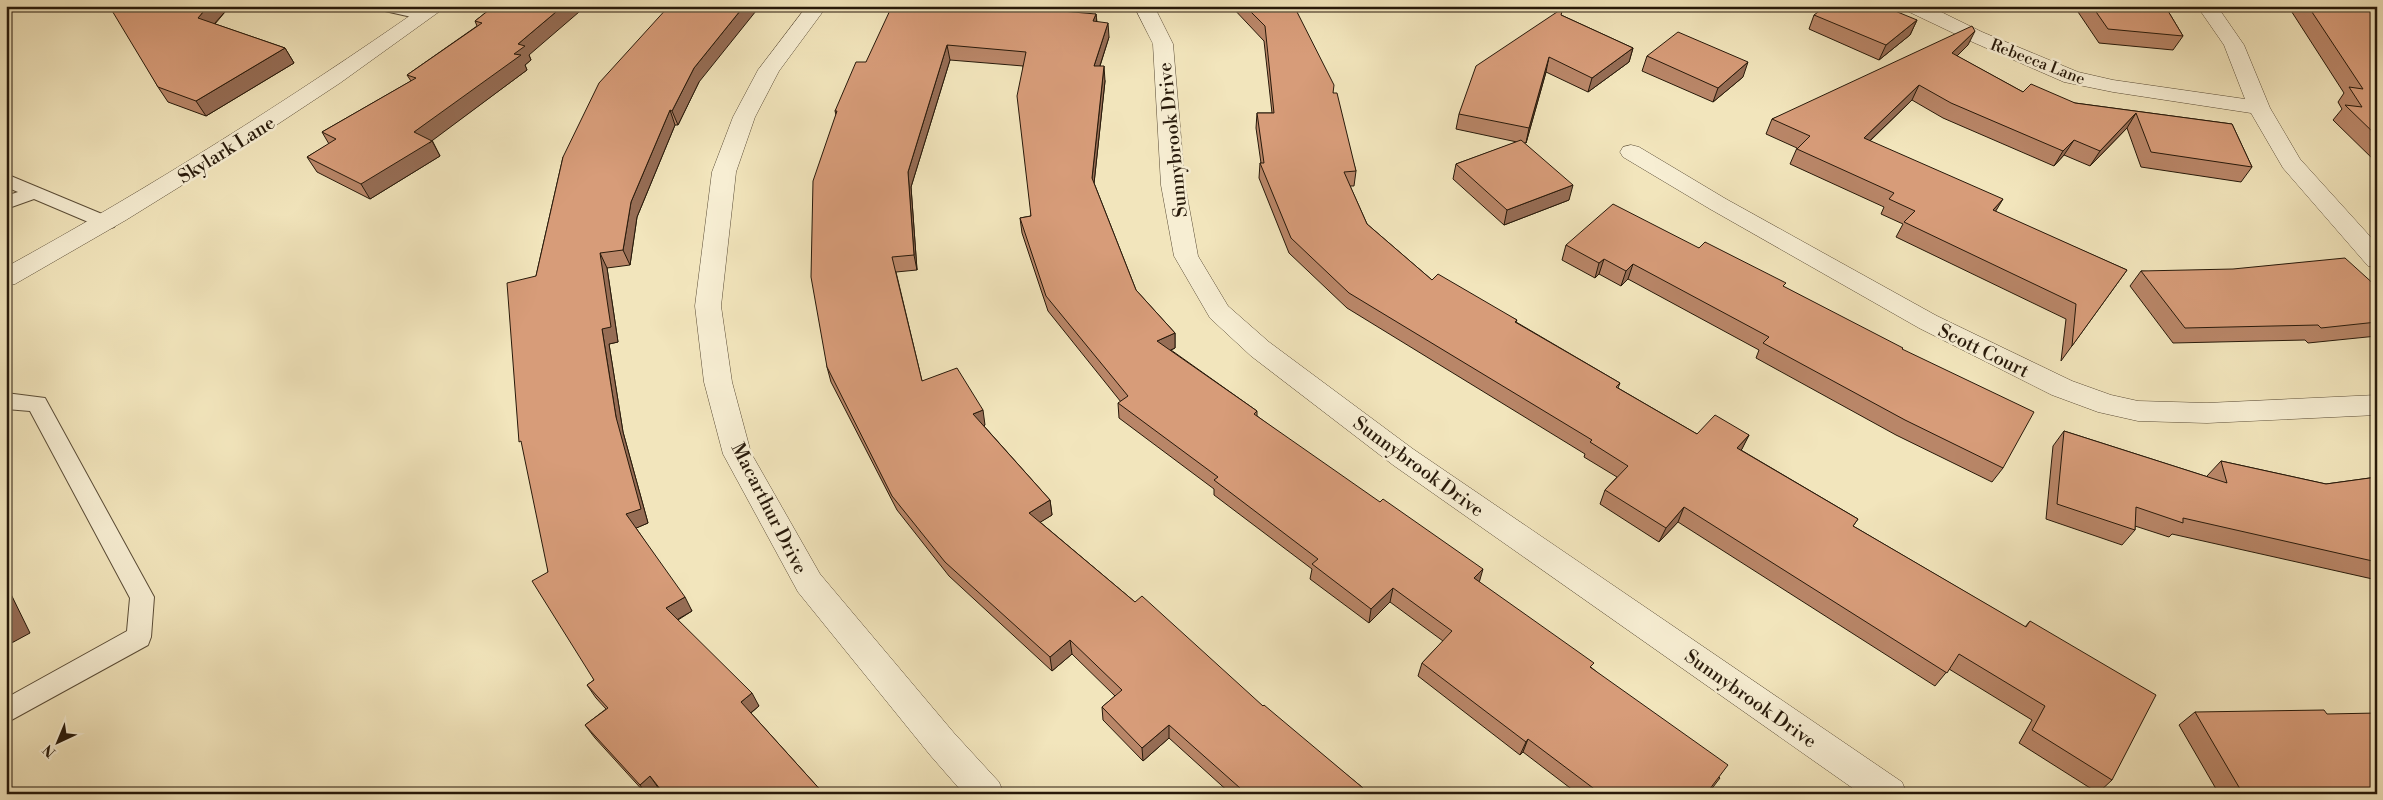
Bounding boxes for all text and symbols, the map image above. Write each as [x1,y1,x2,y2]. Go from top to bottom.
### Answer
street label: Rebecca Lane [1987,35,2088,89]
street label: Sunnybrook Drive [1153,61,1193,219]
street label: Skylark Lane [174,111,280,189]
street label: Scott Court [1934,319,2033,383]
street label: Sunnybrook Drive [1348,411,1489,522]
street label: Macarthur Drive [726,439,812,578]
street label: Sunnybrook Drive [1680,644,1821,753]
north arrow [32,718,82,768]
text: N [39,740,60,761]

